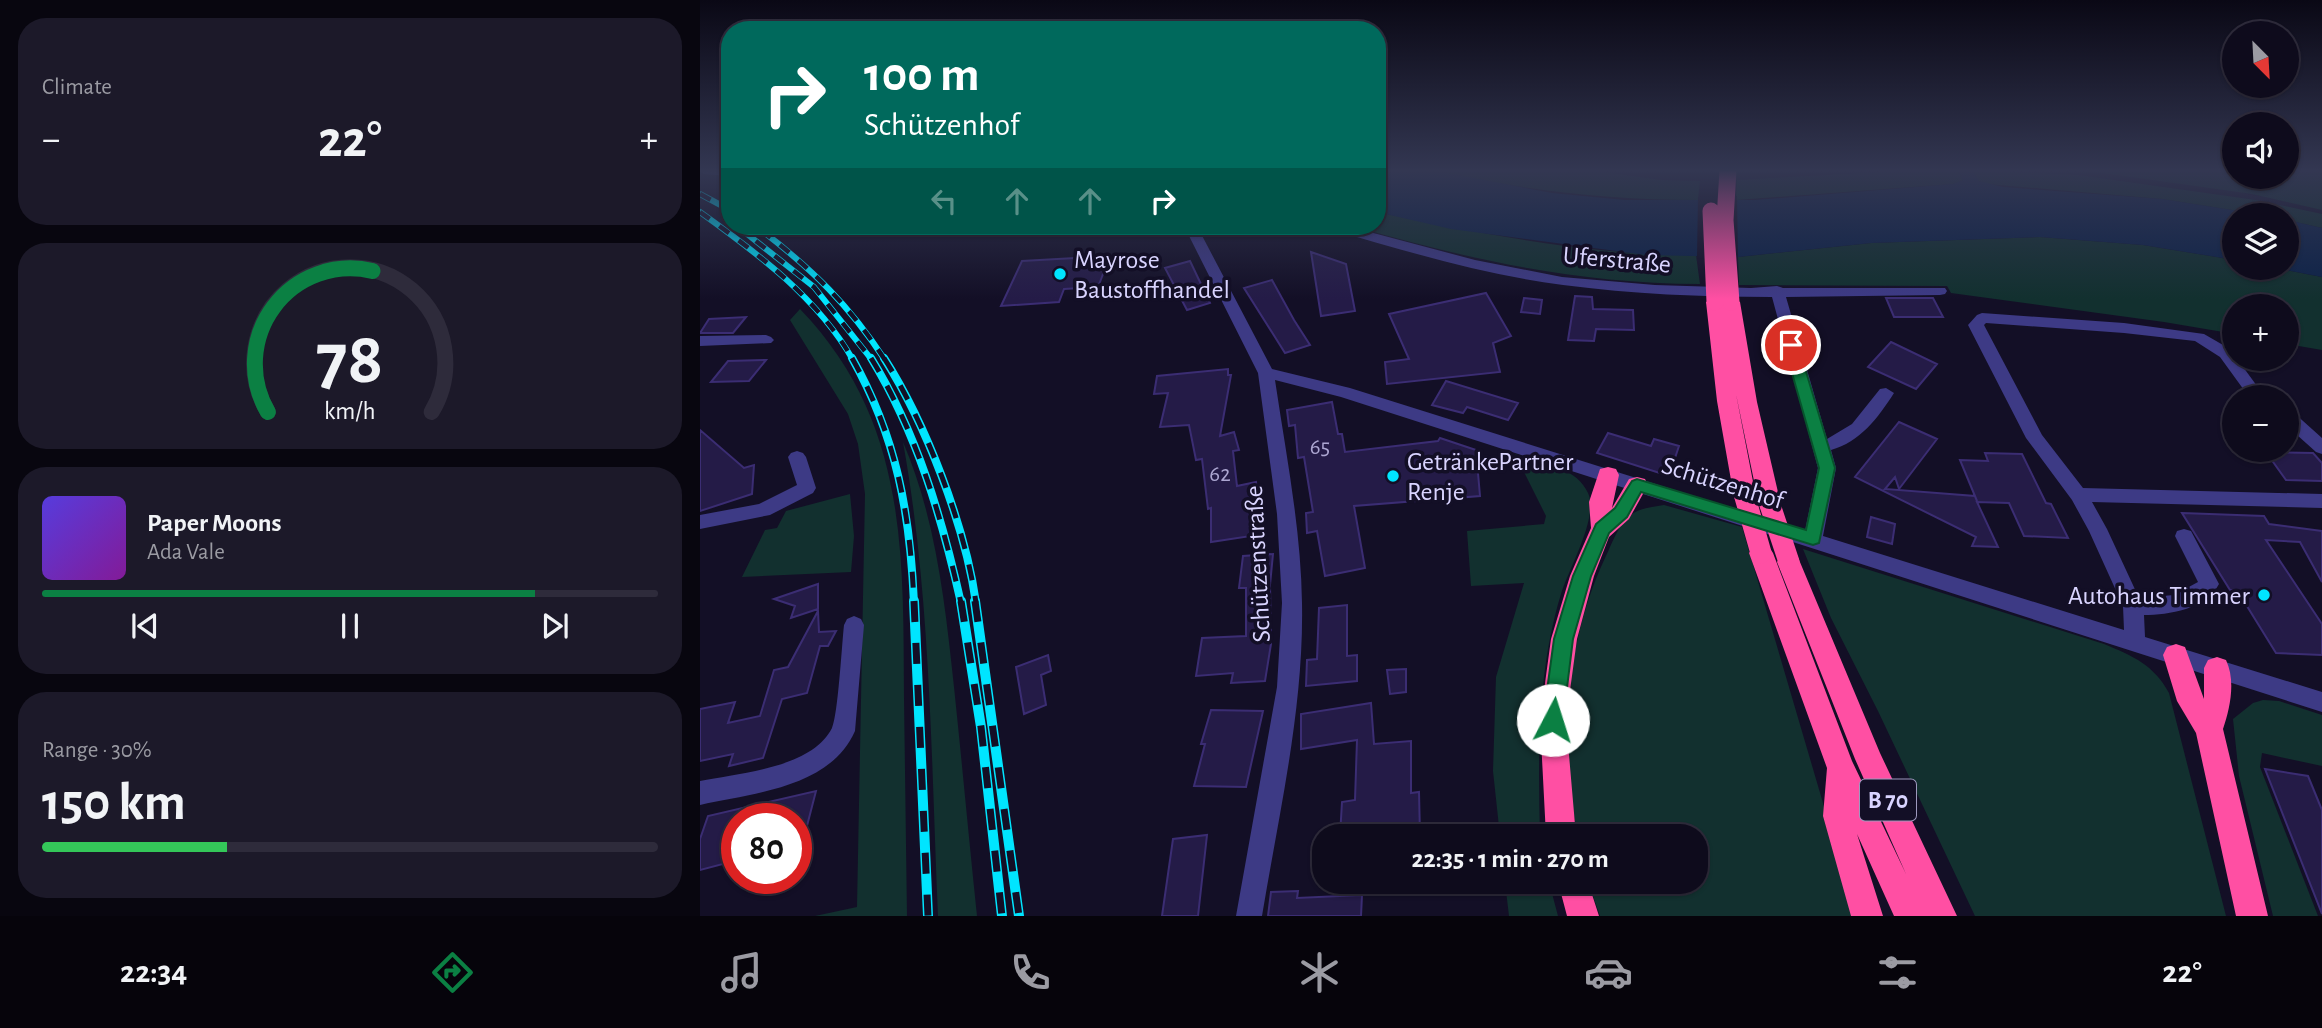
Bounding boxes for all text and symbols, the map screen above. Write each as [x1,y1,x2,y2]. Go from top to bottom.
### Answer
north arrow [2222,21,2300,98]
map controls [2222,21,2299,462]
icon: right [749,49,840,140]
text: 100 m [864,51,980,100]
text: Climate [42,76,112,99]
text: Schützenhof [864,109,1019,141]
button: sound [2222,112,2299,189]
text: 22° [318,114,382,166]
text: − [42,121,60,159]
text: + [640,121,658,159]
icon: left [925,182,963,220]
icon: ahead [998,182,1036,220]
icon: ahead [1071,182,1109,220]
icon: right [1144,182,1182,220]
button: layers [2222,203,2299,280]
street label: Uferstraße [1562,242,1672,278]
place label: Mayrose Baustoffhandel [1074,247,1230,303]
marker: Mayrose Baustoffhandel [1052,266,1068,282]
button: + [2222,294,2299,371]
pin [1761,315,1821,375]
text: 78 [316,324,384,397]
icon: arrive [1772,326,1810,364]
button: − [2222,385,2299,462]
text: km/h [324,399,376,424]
house number: 65 [1310,436,1330,459]
place label: GetränkePartner Renje [1407,449,1574,505]
street label: Schützenhof [1659,452,1789,514]
house number: 62 [1209,463,1231,486]
marker: GetränkePartner Renje [1385,468,1401,484]
street label: Schützenstraße [1241,485,1275,643]
text: Paper Moons [147,510,282,536]
text: Ada Vale [147,541,225,564]
place label: Autohaus Timmer [2068,583,2251,609]
marker: Autohaus Timmer [2256,587,2272,603]
icon: previous [126,607,164,645]
icon: pause [331,607,369,645]
icon: next [536,607,574,645]
position arrow [1516,683,1590,757]
text: Range · 30% [42,739,152,762]
text: 150 km [42,777,186,829]
road number: B 70 [1860,780,1916,820]
speed limit sign: 80 [721,803,812,894]
text: 22:35 · 1 min · 270 m [1411,846,1609,872]
icon: directions [428,948,477,997]
icon: music [717,948,766,997]
icon: phone [1006,948,1055,997]
icon: climate [1295,948,1344,997]
icon: car [1584,948,1633,997]
icon: filters [1873,948,1922,997]
text: 22:34 [120,956,187,988]
text: 22° [2162,956,2202,988]

